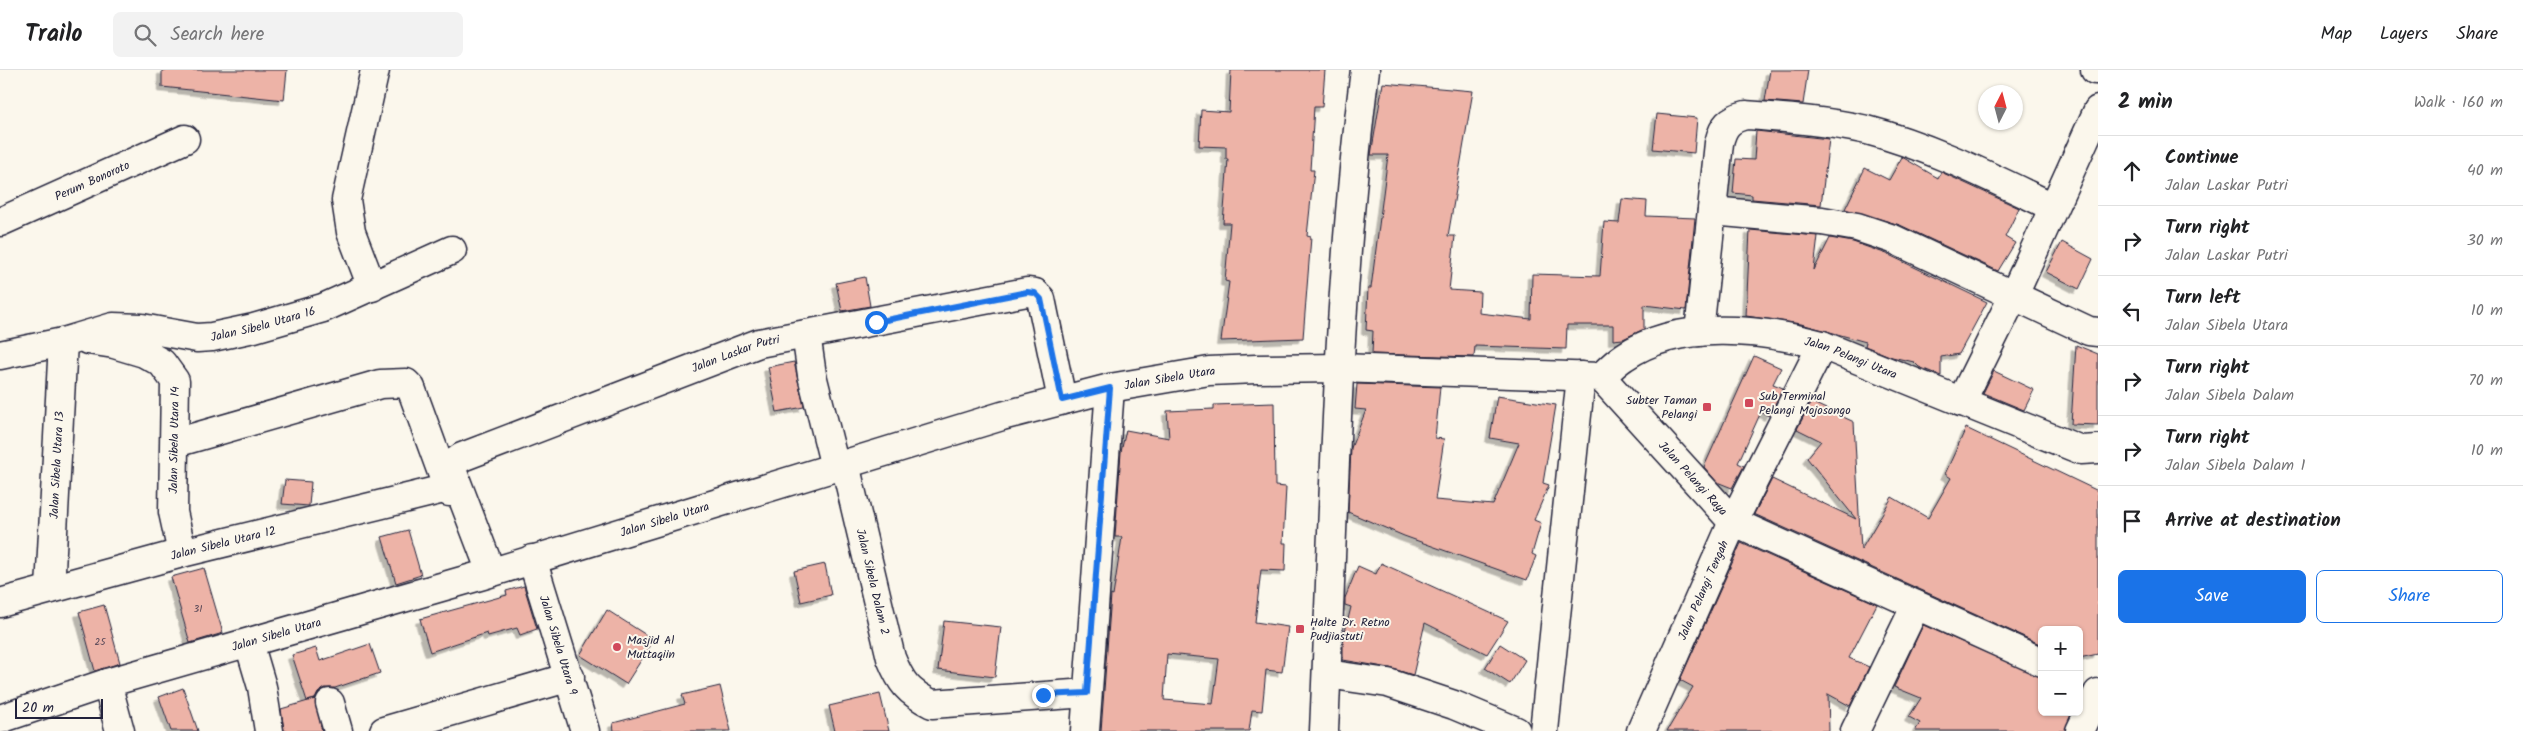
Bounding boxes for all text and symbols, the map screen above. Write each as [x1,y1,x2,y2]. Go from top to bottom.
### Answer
search box [113,12,463,57]
text: Trailo [25,15,83,54]
text: Search here [171,20,264,50]
text: Map [2321,20,2352,49]
text: Layers [2380,20,2428,49]
text: Share [2456,20,2498,49]
icon: search [131,21,159,49]
north arrow [1978,85,2023,130]
text: 2 min [2118,86,2173,119]
text: Walk · 160 m [2414,90,2503,115]
text: Continue [2165,143,2238,173]
street label: Perum Bonoroto [52,156,133,206]
icon: ahead [2118,157,2146,185]
text: 40 m [2467,158,2503,183]
text: Jalan Laskar Putri [2165,173,2288,198]
text: Turn right [2165,213,2250,243]
icon: right [2118,227,2146,255]
text: 30 m [2467,228,2503,253]
text: Jalan Laskar Putri [2165,243,2288,268]
text: Turn left [2165,283,2240,313]
icon: left [2118,297,2146,325]
text: 10 m [2471,298,2503,323]
street label: Jalan Sibela Utara 16 [209,302,318,347]
route start [865,311,888,334]
text: Jalan Sibela Utara [2165,313,2288,338]
street label: Jalan Laskar Putri [689,330,782,378]
street label: Jalan Pelangi Utara [1802,332,1900,385]
text: Turn right [2165,353,2250,383]
street label: Jalan Sibela Utara [1123,362,1216,395]
icon: right [2118,367,2146,395]
text: 70 m [2468,368,2503,393]
text: Jalan Sibela Dalam [2165,383,2294,408]
street label: Jalan Sibela Utara 14 [164,386,185,494]
place label: Sub Terminal Pelangi Mojosongo [1759,387,1851,420]
place label: Subter Taman Pelangi [1626,391,1698,424]
marker: Sub Terminal Pelangi Mojosongo [1743,397,1755,409]
marker: Subter Taman Pelangi [1701,401,1713,413]
street label: Jalan Sibela Utara 13 [45,411,69,520]
text: Turn right [2165,423,2250,453]
street label: Jalan Pelangi Raya [1654,437,1732,520]
icon: right [2118,437,2146,465]
text: 10 m [2471,438,2503,463]
text: Jalan Sibela Dalam 1 [2165,453,2306,478]
street label: Jalan Sibela Utara [618,497,712,542]
text: Arrive at destination [2165,506,2341,536]
icon: arrive [2118,507,2146,535]
street label: Jalan Sibela Utara 12 [168,521,278,566]
street label: Jalan Sibela Dalam 2 [851,527,894,637]
street label: Jalan Pelangi Tengah [1673,537,1734,643]
button: Save [2118,570,2306,623]
button: Share [2316,570,2503,623]
street label: Jalan Sibela Utara 9 [534,593,582,697]
house number: 31 [194,601,202,617]
street label: Jalan Sibela Utara [229,613,324,657]
place label: Halte Dr. Retno Pudjiastuti [1310,613,1390,646]
marker: Halte Dr. Retno Pudjiastuti [1294,623,1306,635]
map controls [2038,626,2083,716]
button: + [2038,626,2083,671]
place label: Masjid Al Muttaqiin [627,631,675,664]
house number: 25 [94,634,106,650]
marker: Masjid Al Muttaqiin [611,641,623,653]
button: − [2038,671,2083,716]
route end [1032,684,1055,707]
scale bar [15,696,102,719]
text: 20 m [22,697,54,719]

